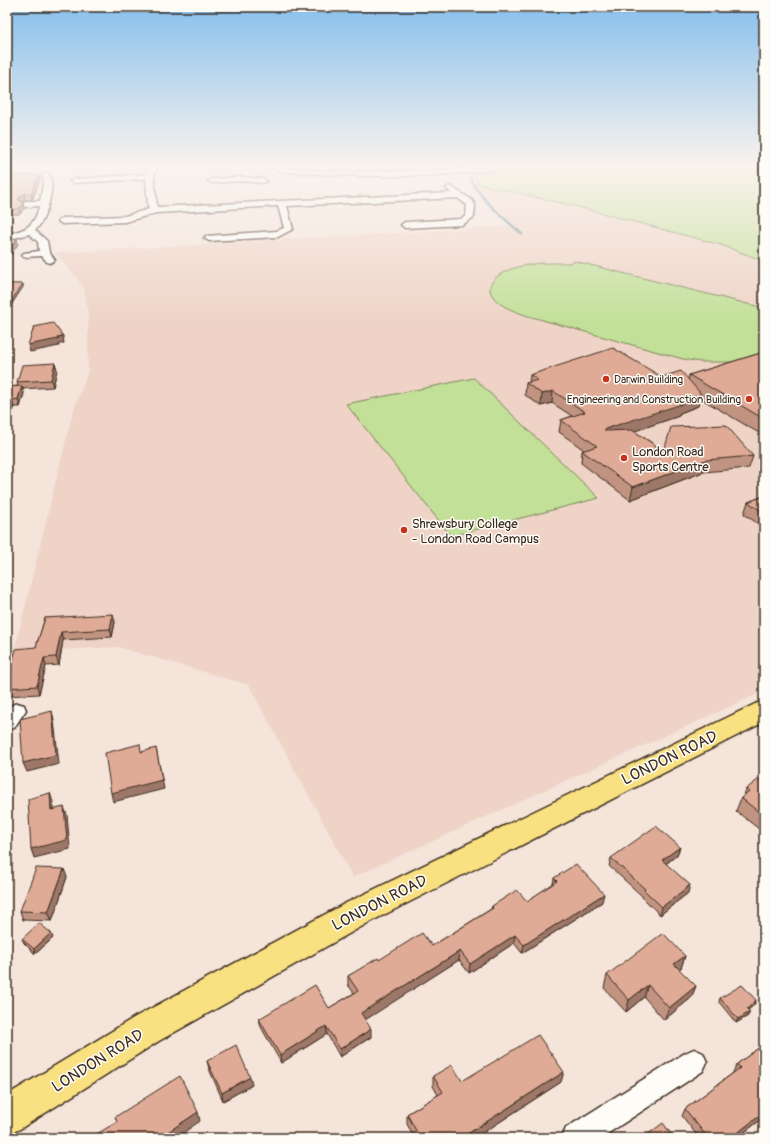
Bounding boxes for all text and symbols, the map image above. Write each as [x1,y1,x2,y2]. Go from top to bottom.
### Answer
place label: Darwin Building [614,373,684,386]
marker: Darwin Building [601,374,611,384]
place label: Engineering and Construction Building [567,393,741,406]
marker: Engineering and Construction Building [744,394,754,404]
place label: London Road Sports Centre [632,444,709,475]
marker: London Road Sports Centre [619,453,629,463]
place label: Shrewsbury College - London Road Campus [412,516,539,547]
marker: Shrewsbury College - London Road Campus [399,525,409,535]
street label: LONDON ROAD [618,726,721,790]
street label: LONDON ROAD [328,870,430,935]
street label: LONDON ROAD [48,1025,147,1097]

